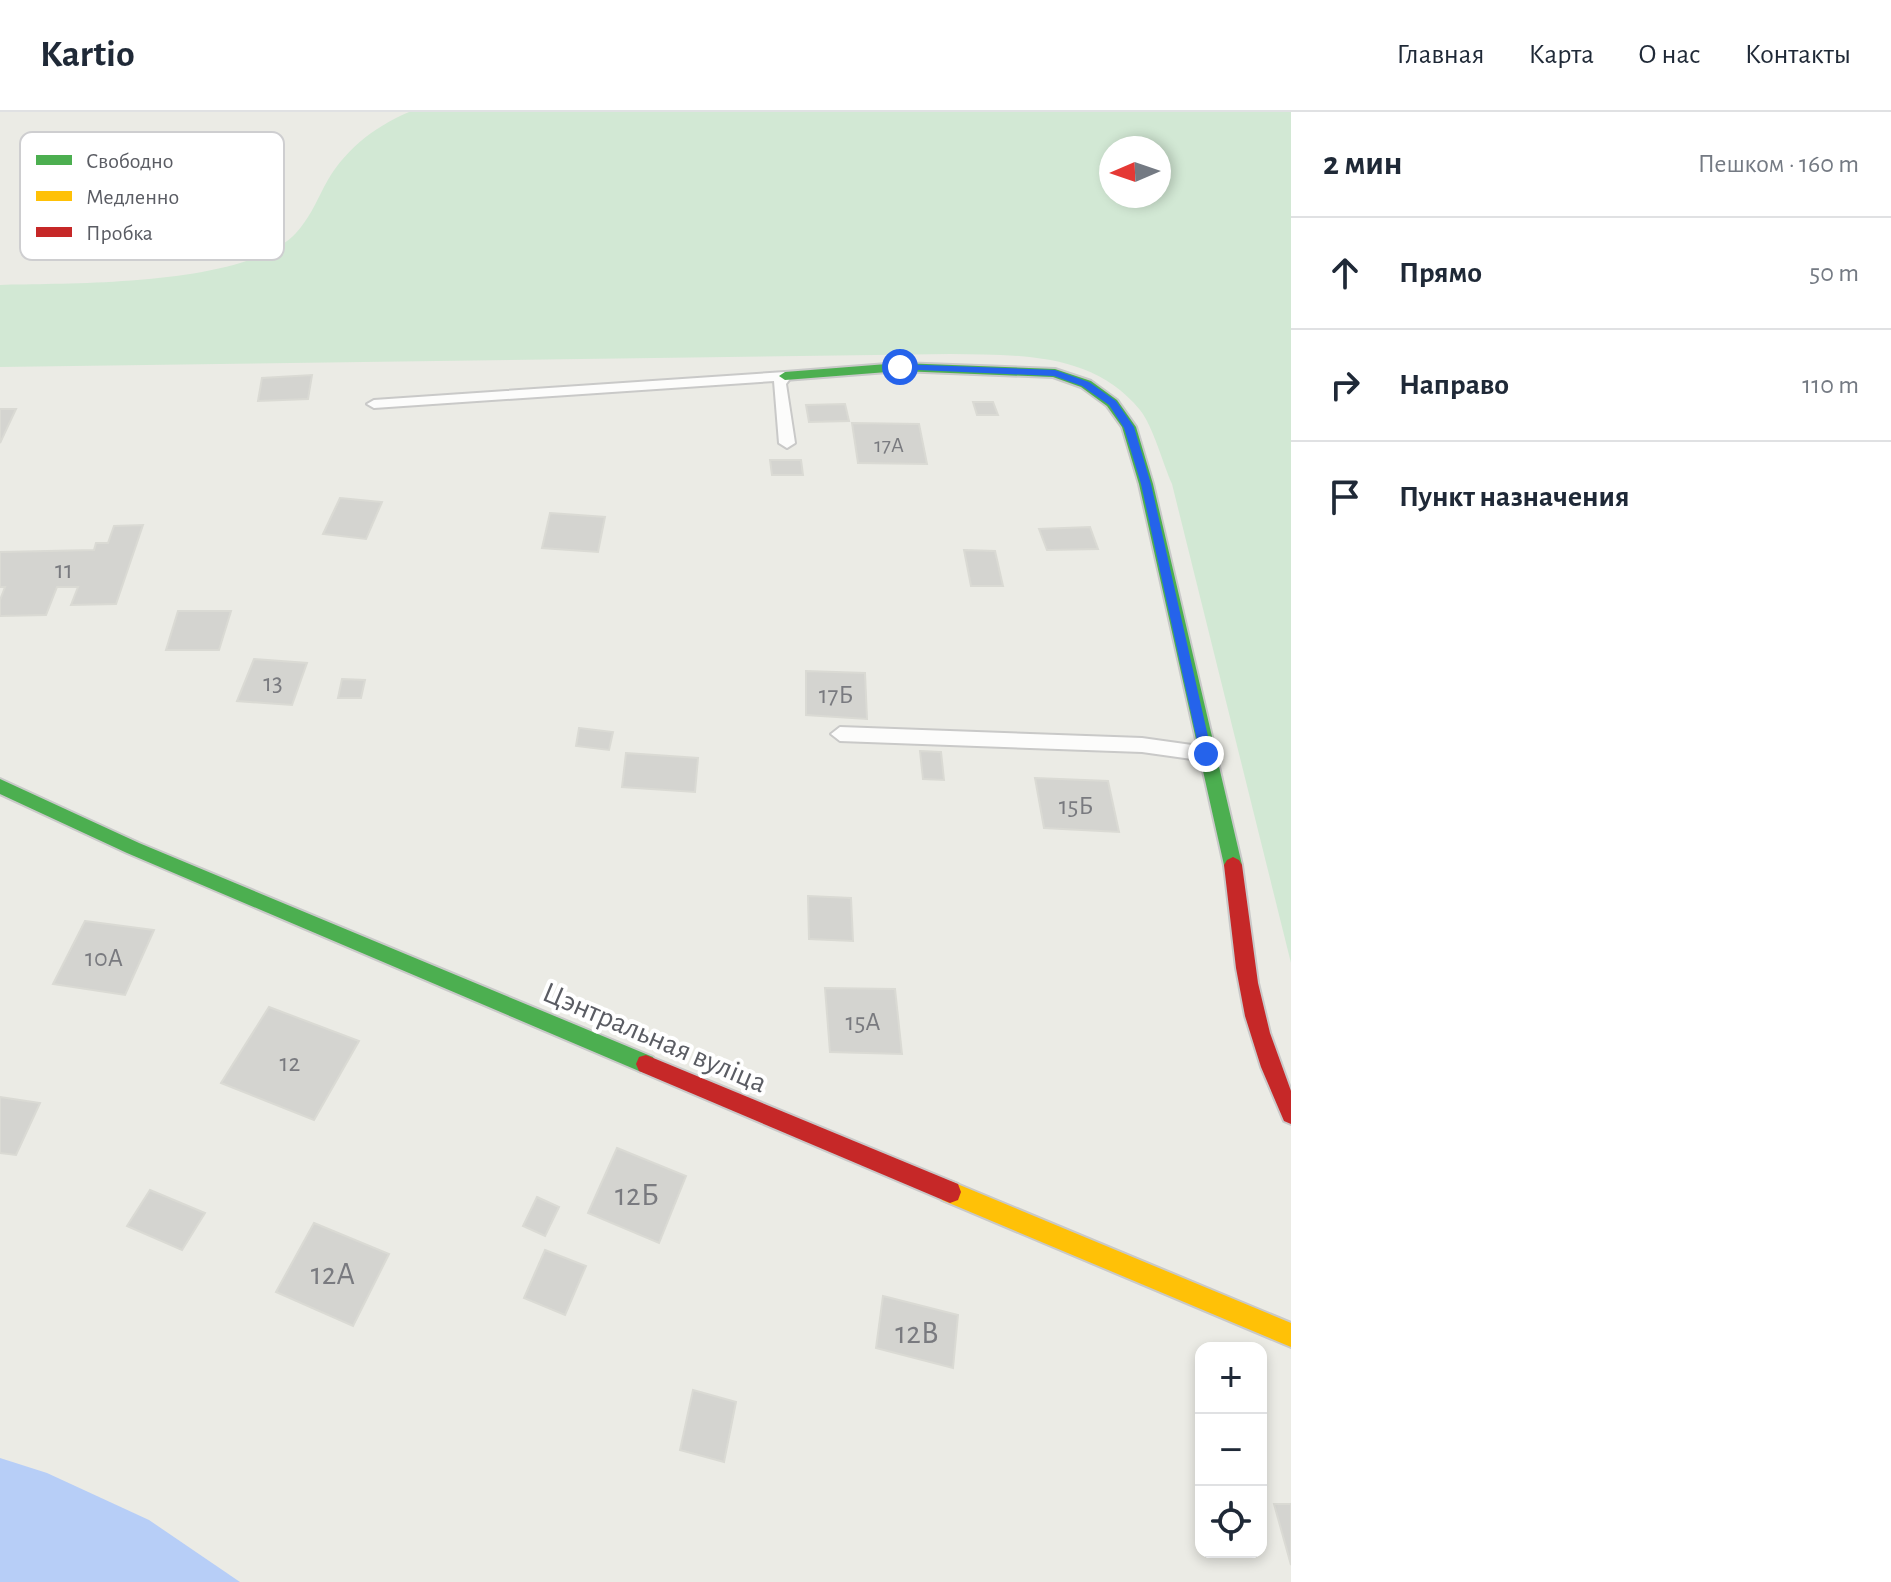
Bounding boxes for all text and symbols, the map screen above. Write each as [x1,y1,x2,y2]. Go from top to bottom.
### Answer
text: Kartio [40,36,135,74]
text: Главная [1396,41,1484,69]
text: Карта [1528,41,1594,69]
text: О нас [1638,41,1701,69]
text: Контакты [1745,41,1851,69]
legend [20,132,284,260]
north arrow [1099,136,1171,208]
text: 2 мин [1323,147,1403,181]
text: Свободно [86,150,174,172]
text: Пешком · 160 m [1698,151,1859,177]
text: Медленно [86,186,179,208]
text: Пробка [86,222,153,244]
icon: ahead [1323,251,1367,295]
text: Прямо [1399,258,1482,288]
text: 50 m [1809,260,1859,286]
route start [882,349,918,385]
icon: right [1323,363,1367,407]
text: Направо [1399,370,1509,400]
text: 110 m [1802,372,1859,398]
house number: 17А [874,434,904,456]
icon: arrive [1323,475,1367,519]
text: Пункт назначения [1399,482,1630,512]
house number: 11 [55,557,73,583]
house number: 13 [263,670,283,696]
house number: 17Б [819,682,853,708]
route end [1188,736,1224,772]
house number: 15Б [1059,793,1093,819]
house number: 10А [85,945,123,971]
street label: Цэнтральная вуліца [538,977,771,1099]
house number: 15А [845,1009,881,1035]
house number: 12 [280,1050,301,1076]
house number: 12Б [615,1179,659,1211]
house number: 12А [311,1258,355,1290]
house number: 12В [895,1317,939,1349]
map controls [1195,1342,1267,1558]
button: + [1195,1342,1267,1414]
button: − [1195,1414,1267,1486]
button: locate [1195,1486,1267,1558]

